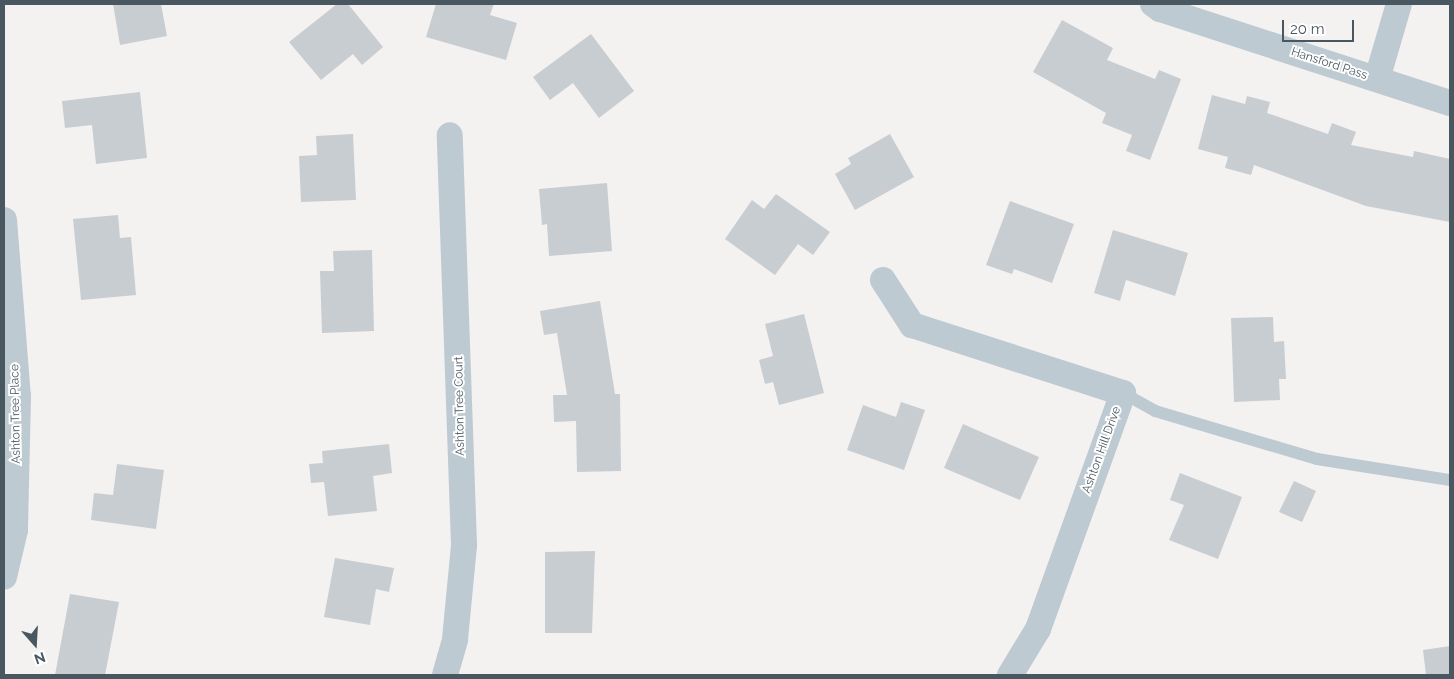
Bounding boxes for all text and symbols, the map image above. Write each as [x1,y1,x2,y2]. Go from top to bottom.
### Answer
scale bar [1284,10,1356,42]
text: 20 m [1290,20,1325,38]
street label: Hansford Pass [1289,45,1369,83]
street label: Ashton Tree Court [452,356,468,456]
street label: Ashton Tree Place [8,364,24,464]
street label: Ashton Hill Drive [1080,405,1124,495]
north arrow [10,619,60,669]
text: N [32,649,48,667]

